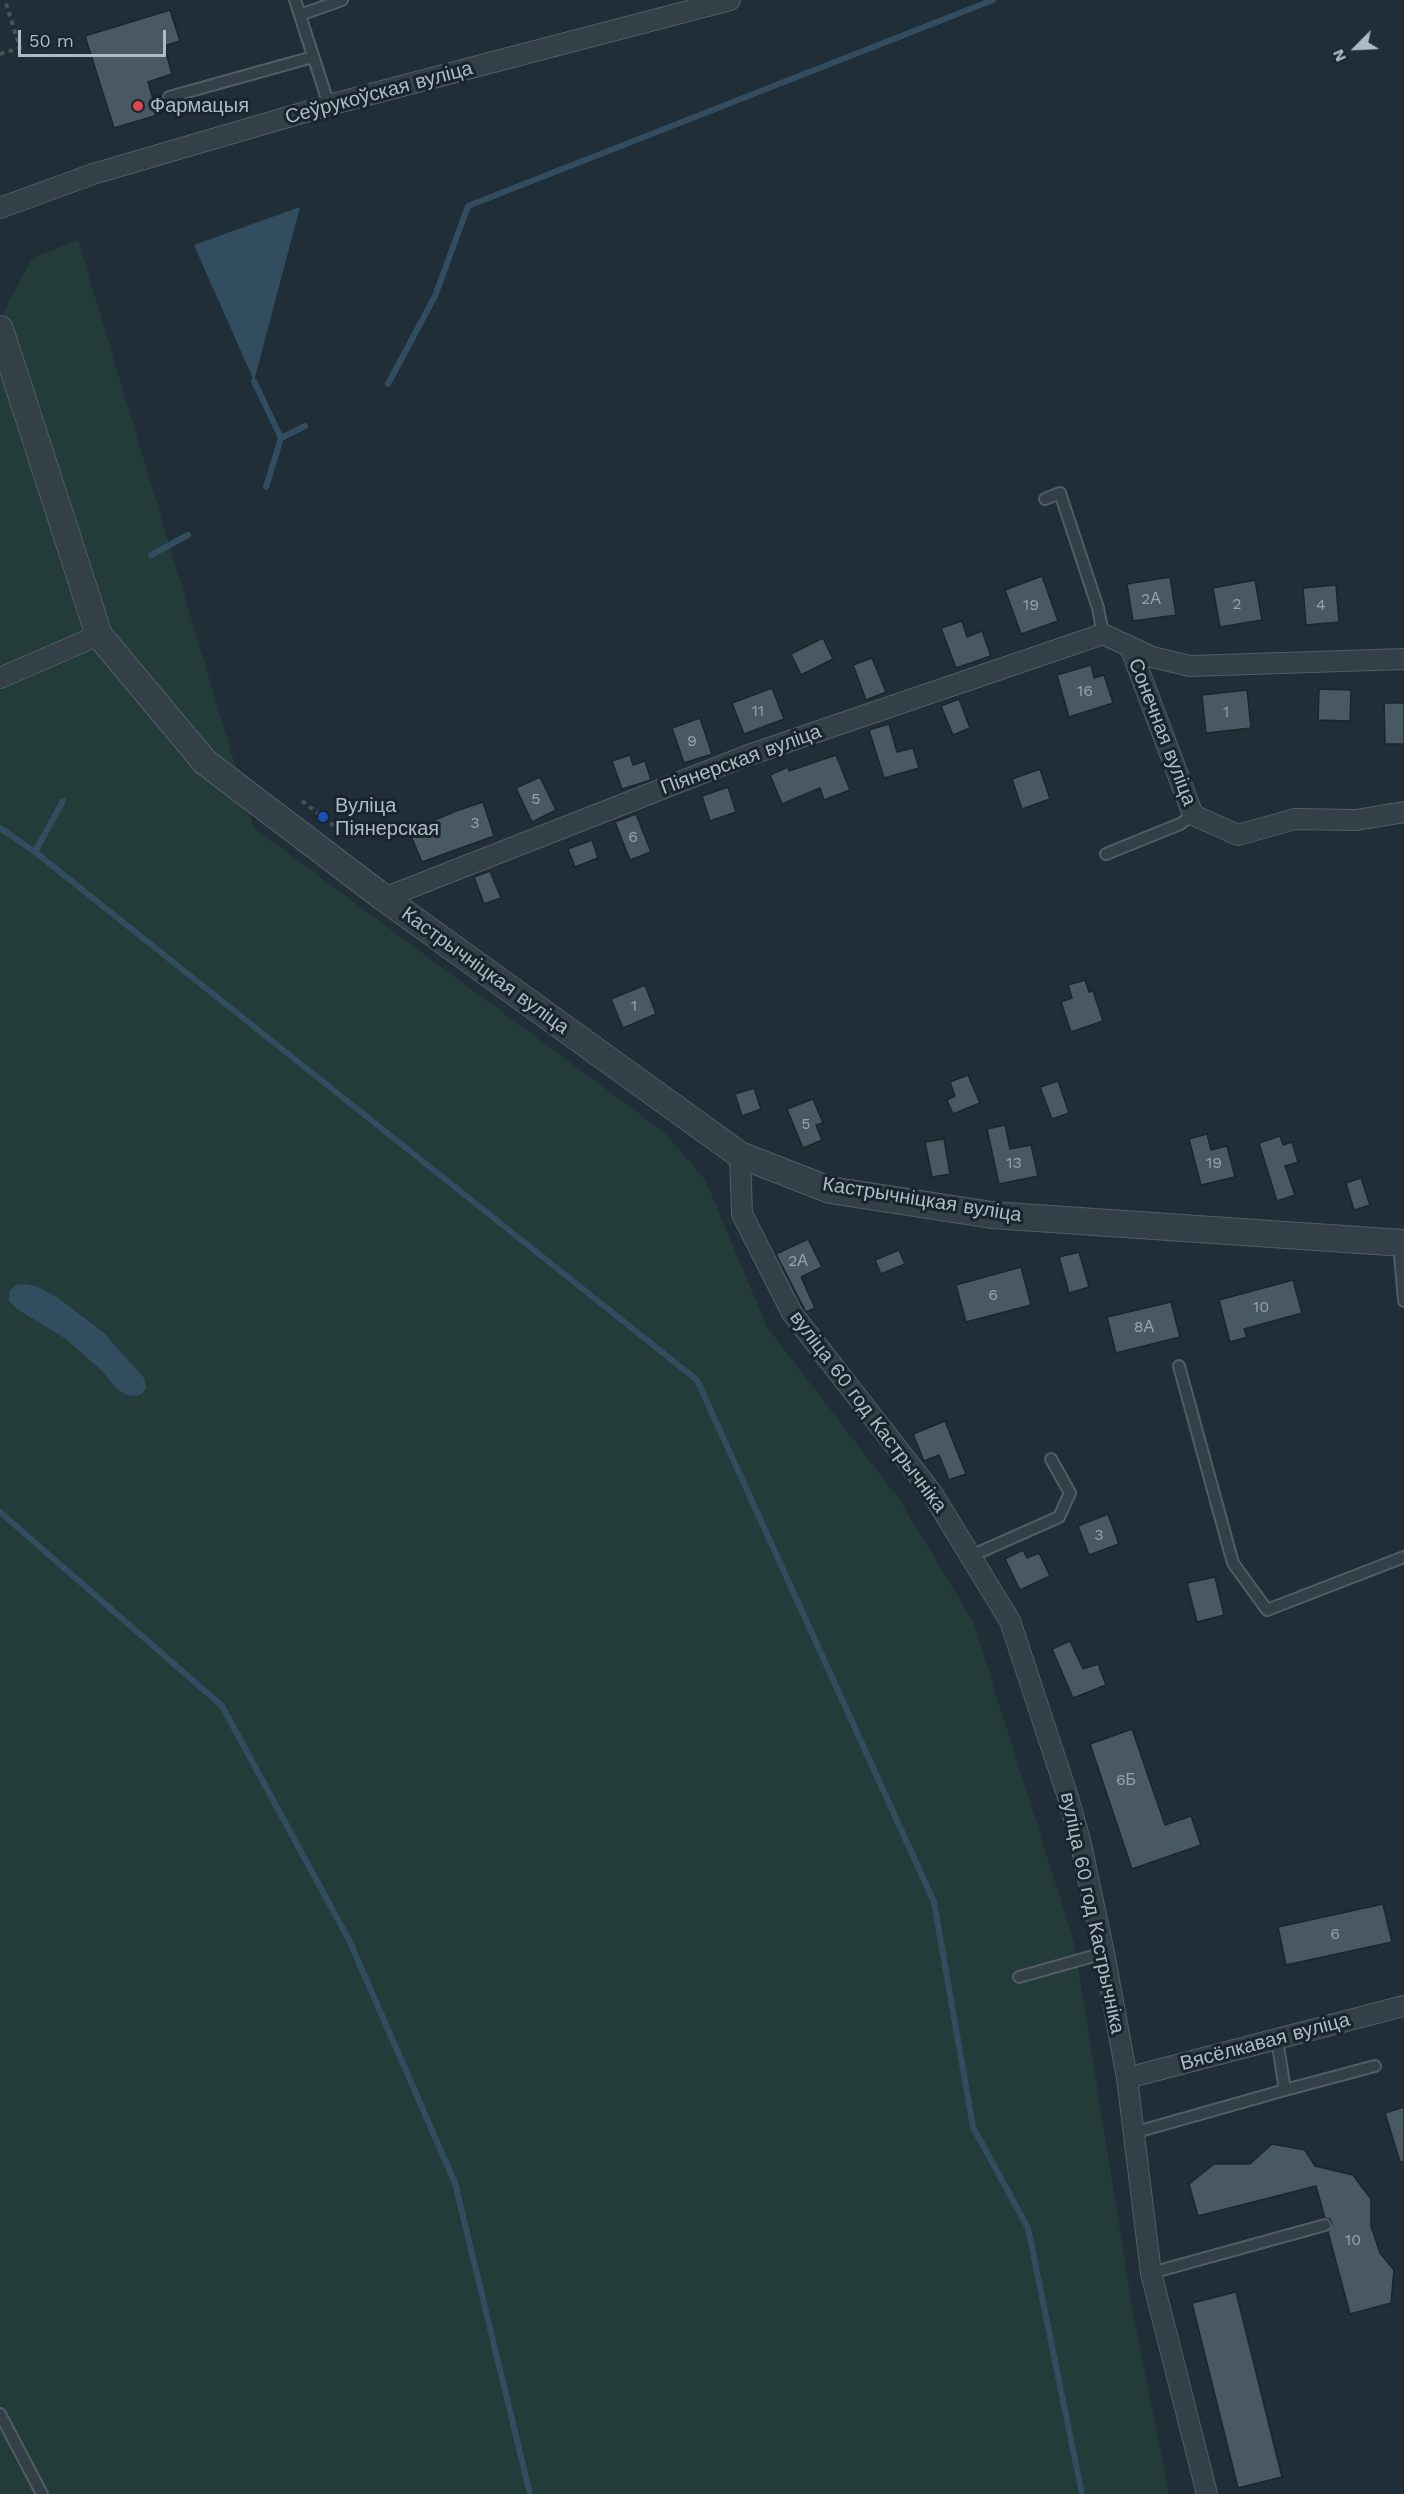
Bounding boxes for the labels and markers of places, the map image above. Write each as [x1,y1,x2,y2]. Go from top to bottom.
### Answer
place label: Фармацыя [150,94,249,118]
marker: Фармацыя [131,99,145,113]
place label: Вуліца Піянерская [335,794,439,841]
marker: Вуліца Піянерская [316,810,330,824]

